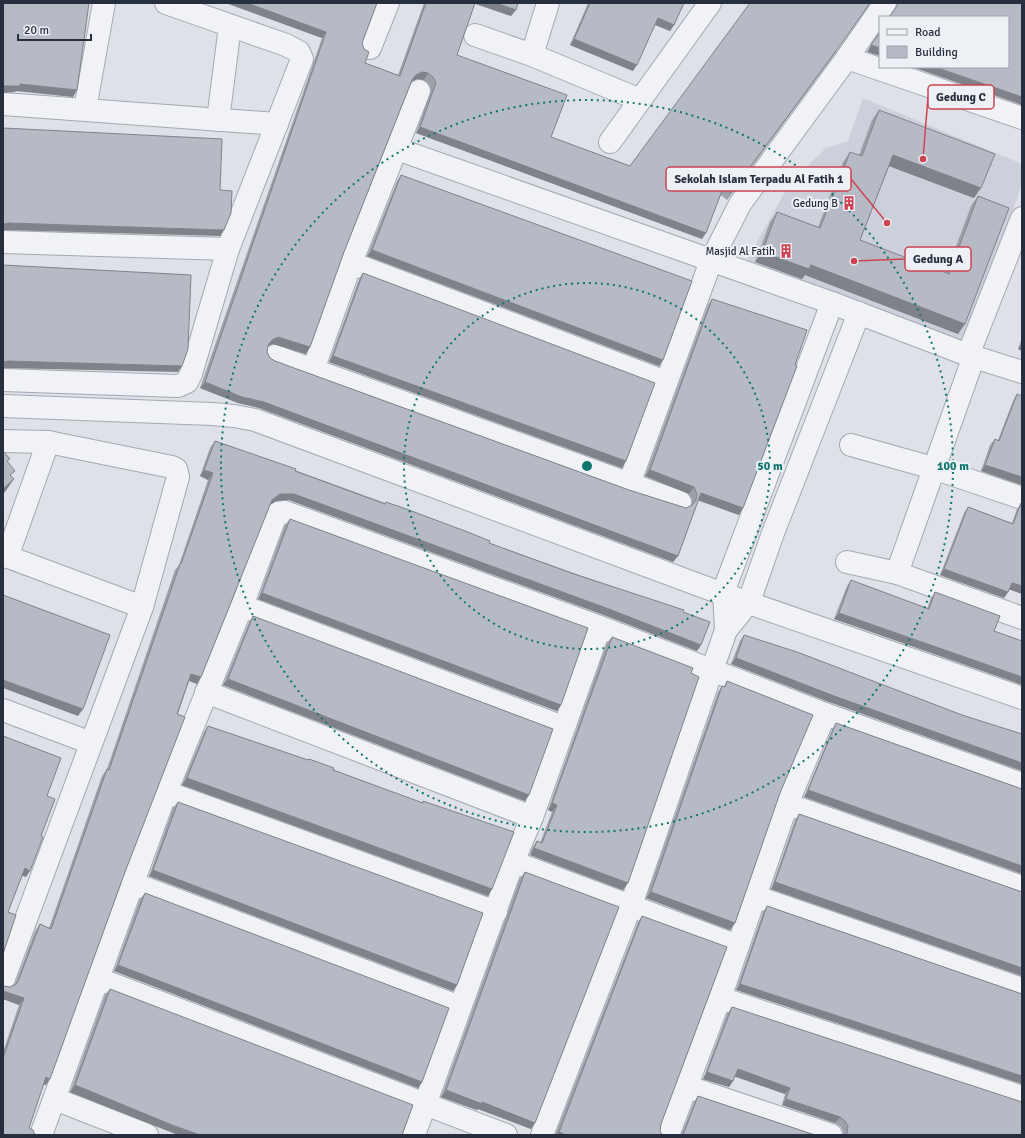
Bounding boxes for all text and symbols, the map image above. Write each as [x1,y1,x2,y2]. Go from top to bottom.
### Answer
scale bar [18,16,91,42]
legend [879,16,1009,68]
text: 20 m [24,23,49,38]
text: Road [915,25,941,40]
text: Building [915,45,958,60]
callout: Gedung C [928,85,994,109]
text: Gedung C [936,90,987,105]
callout: Sekolah Islam Terpadu Al Fatih 1 [666,167,851,191]
text: Sekolah Islam Terpadu Al Fatih 1 [674,172,844,187]
building icon: Gedung B [841,195,857,211]
place label: Gedung B [793,197,838,210]
building icon: Masjid Al Fatih [778,243,794,259]
place label: Masjid Al Fatih [705,245,775,258]
callout: Gedung A [905,247,971,271]
text: Gedung A [913,252,963,267]
centre of rings [580,459,594,473]
text: 50 m [757,459,783,474]
text: 100 m [937,459,969,474]

